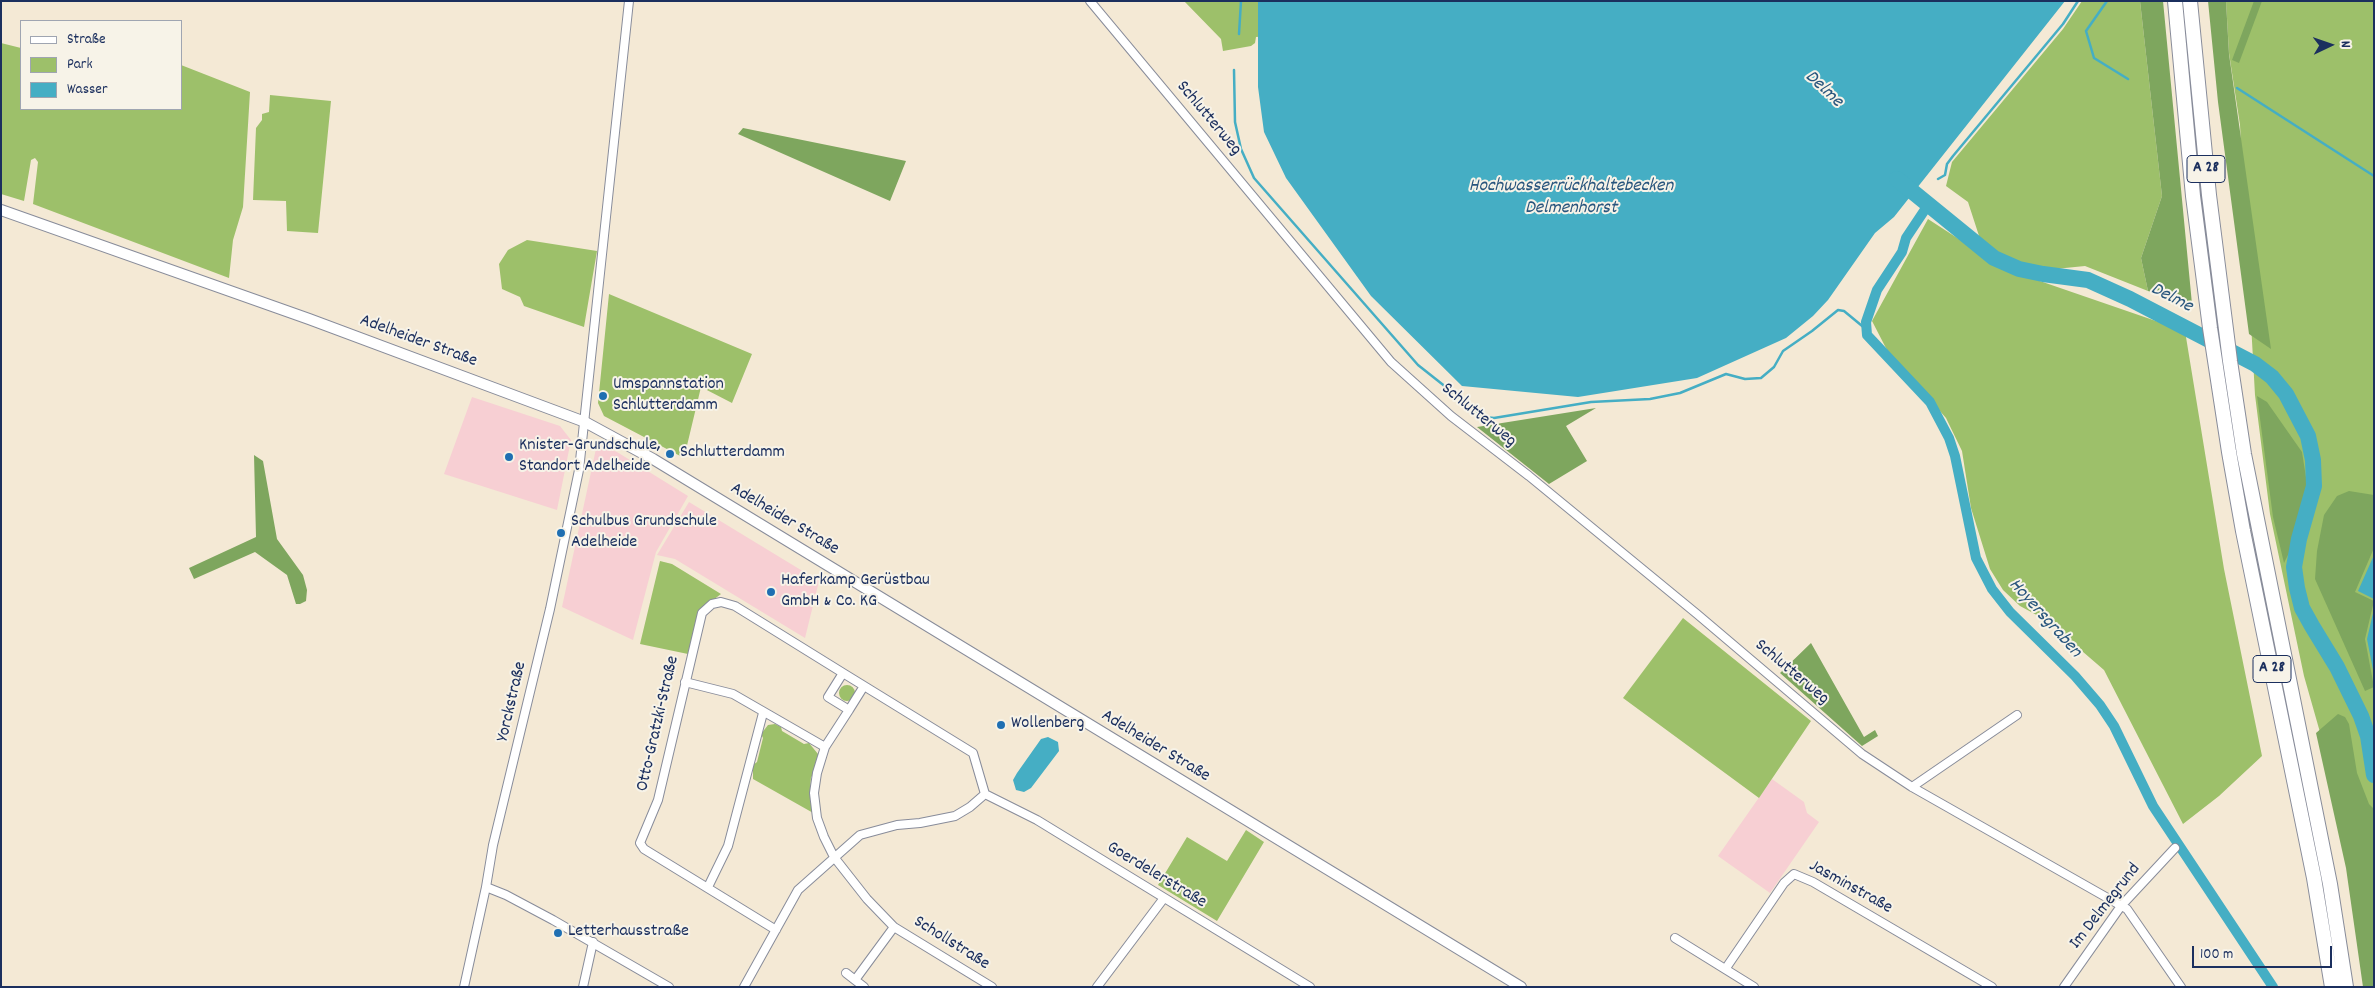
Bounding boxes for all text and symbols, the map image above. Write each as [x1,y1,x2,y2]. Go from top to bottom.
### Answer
legend [20,20,182,110]
north arrow [2305,20,2355,70]
text: Straße [67,29,105,51]
text: N [2335,40,2355,48]
text: Park [67,54,93,76]
water label: Delme [1799,67,1847,113]
street label: Schlutterweg [1171,77,1245,161]
text: Wasser [67,79,107,101]
road number: A 28 [2187,156,2225,182]
water label: Hochwasserrückhaltebecken Delmenhorst [1469,176,1673,220]
water label: Delme [2146,279,2196,319]
street label: Adelheider Straße [356,311,480,373]
place label: Umspannstation Schlutterdamm [613,375,724,418]
street label: Schlutterweg [1436,379,1520,453]
marker: Umspannstation Schlutterdamm [597,390,609,402]
place label: Knister-Grundschule, Standort Adelheide [519,436,661,478]
place label: Schlutterdamm [680,443,785,465]
marker: Schlutterdamm [664,448,676,460]
marker: Knister-Grundschule, Standort Adelheide [503,451,515,463]
street label: Adelheider Straße [726,479,842,561]
place label: Schulbus Grundschule Adelheide [571,512,717,554]
marker: Schulbus Grundschule Adelheide [555,527,567,539]
place label: Haferkamp Gerüstbau GmbH & Co. KG [781,571,930,614]
water label: Hoyersgraben [2002,575,2086,663]
marker: Haferkamp Gerüstbau GmbH & Co. KG [765,586,777,598]
street label: Schlutterweg [1749,636,1833,710]
street label: Otto-Gratzki-Straße [633,654,685,794]
road number: A 28 [2253,656,2291,682]
street label: Yorckstraße [493,660,533,744]
street label: Adelheider Straße [1097,706,1213,788]
place label: Wollenberg [1011,714,1084,736]
marker: Wollenberg [995,719,1007,731]
street label: Goerdelerstraße [1102,838,1210,914]
street label: Jasminstraße [1804,856,1896,920]
street label: Im Delmegrund [2066,860,2146,954]
street label: Schollstraße [909,912,993,976]
place label: Letterhausstraße [568,922,689,944]
marker: Letterhausstraße [552,927,564,939]
scale bar [2195,936,2335,968]
text: 100 m [2200,944,2233,966]

